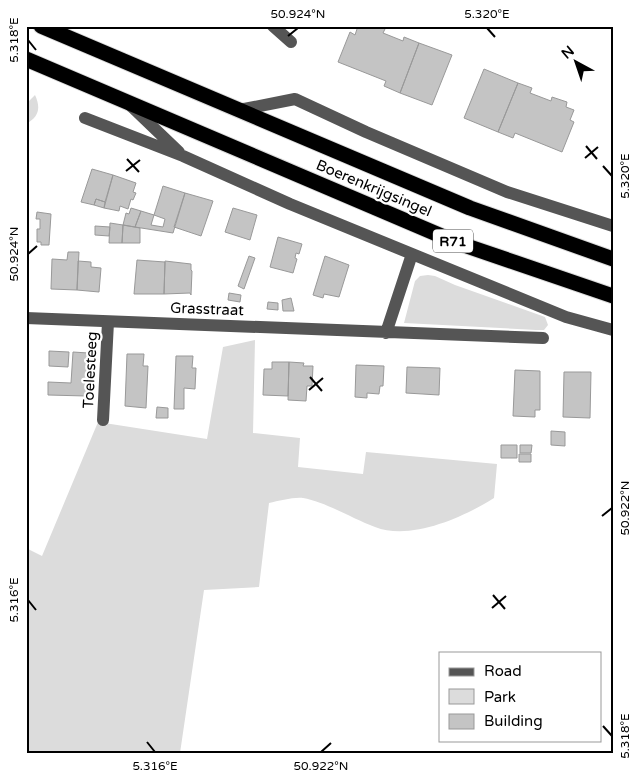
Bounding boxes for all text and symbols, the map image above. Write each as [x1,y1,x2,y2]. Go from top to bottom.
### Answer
text: 50.924°N [271,7,325,21]
text: 5.320°E [464,7,510,21]
text: 5.318°E [7,17,21,63]
north arrow [552,38,602,88]
text: N [558,42,578,63]
text: 5.320°E [618,153,632,199]
street label: Boerenkrijgsingel [314,156,434,220]
text: 50.924°N [7,227,21,281]
road number: R71 [433,230,473,252]
street label: Grasstraat [170,299,244,319]
street label: Toelesteeg [79,331,101,409]
text: 50.922°N [618,481,632,535]
text: 5.316°E [7,577,21,623]
legend [439,652,602,742]
text: Road [484,662,522,680]
text: Park [484,688,516,706]
text: Building [484,712,543,730]
text: 5.318°E [618,713,632,759]
text: 5.316°E [132,759,178,773]
text: 50.922°N [294,759,348,773]

